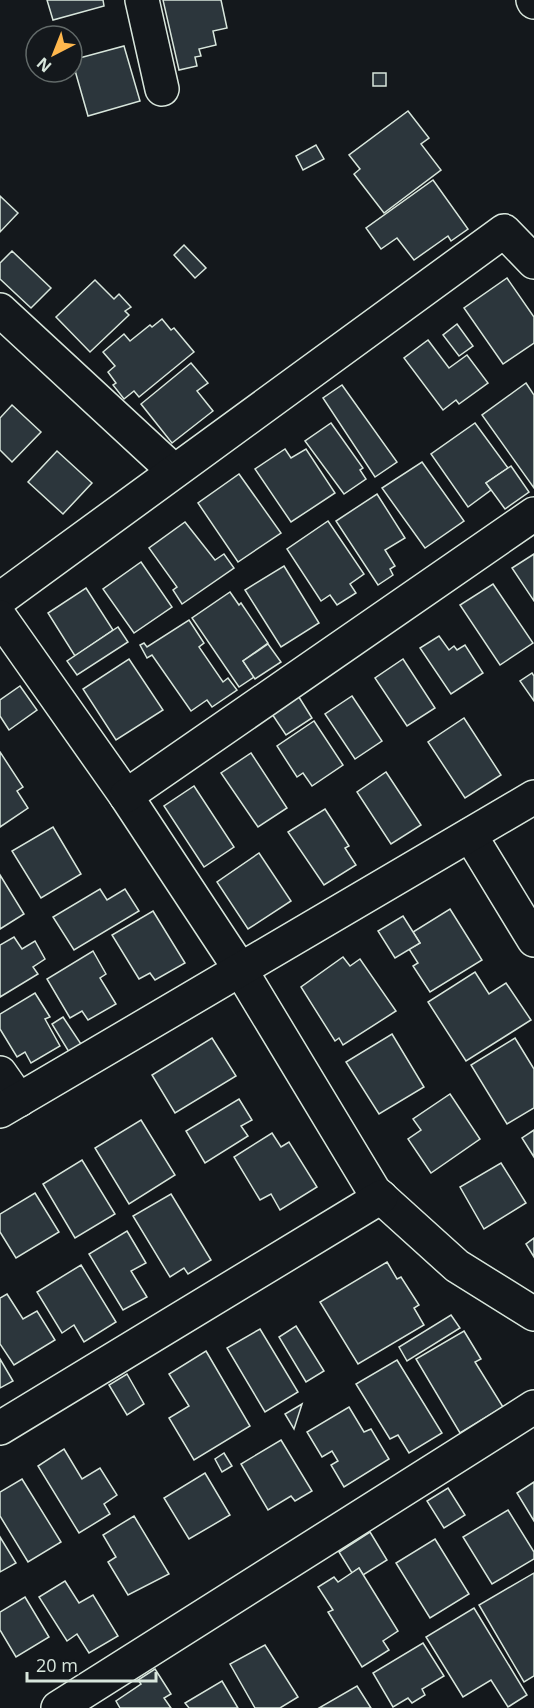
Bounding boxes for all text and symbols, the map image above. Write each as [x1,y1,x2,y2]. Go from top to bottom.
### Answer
north arrow [24,24,84,84]
text: N [32,53,56,78]
scale bar [27,1645,156,1683]
text: 20 m [36,1653,78,1677]

